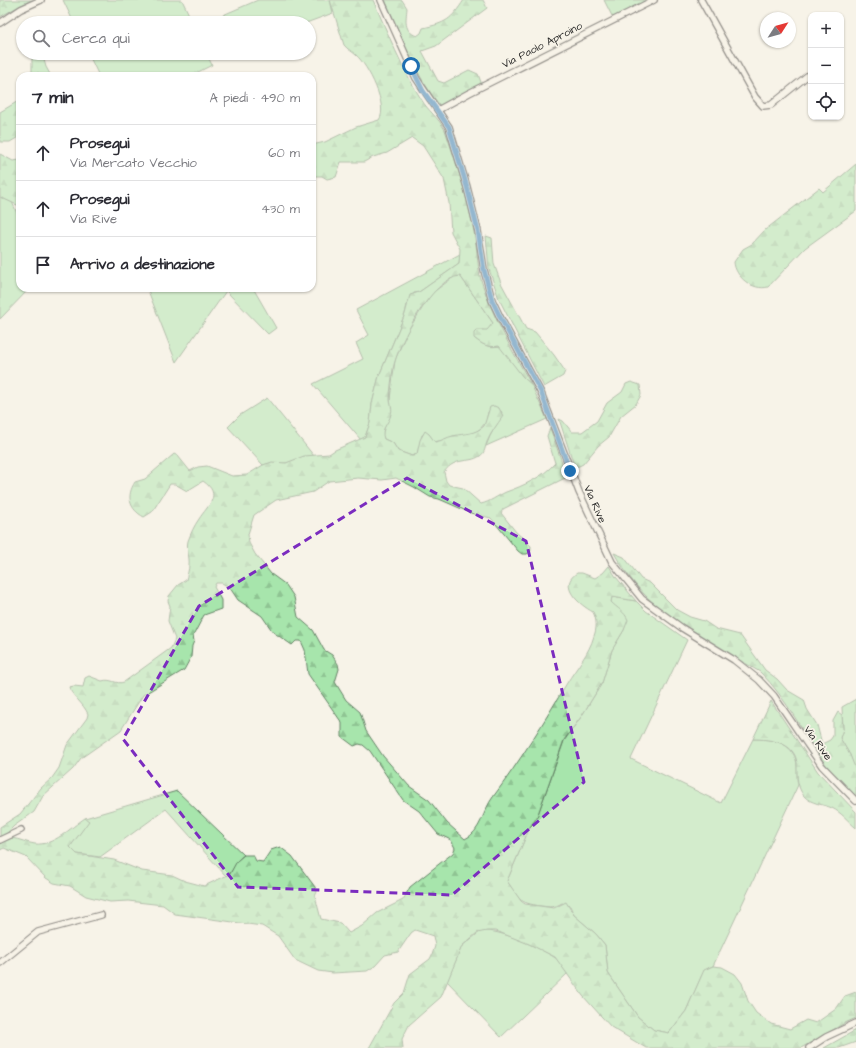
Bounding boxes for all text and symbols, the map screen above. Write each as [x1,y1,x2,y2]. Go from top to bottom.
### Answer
north arrow [760,12,796,48]
map controls [808,12,844,120]
button: + [808,12,844,48]
search box [16,16,316,60]
street label: Via Paolo Aproino [499,18,586,72]
icon: search [30,27,52,49]
text: Cerca qui [62,28,130,49]
button: − [808,48,844,84]
route start [402,57,420,75]
button: locate [808,84,844,120]
text: 7 min [32,86,74,110]
text: A piedi · 490 m [210,89,300,107]
text: Prosegui [70,133,130,154]
icon: ahead [32,142,54,164]
text: 60 m [268,144,300,162]
text: Via Mercato Vecchio [70,154,197,172]
text: Prosegui [70,189,130,210]
icon: ahead [32,198,54,220]
text: 430 m [261,200,300,218]
text: Via Rive [70,210,117,228]
icon: arrive [32,254,54,276]
text: Arrivo a destinazione [70,254,215,275]
route end [561,462,579,480]
street label: Via Rive [580,483,610,525]
street label: Via Rive [800,723,836,764]

